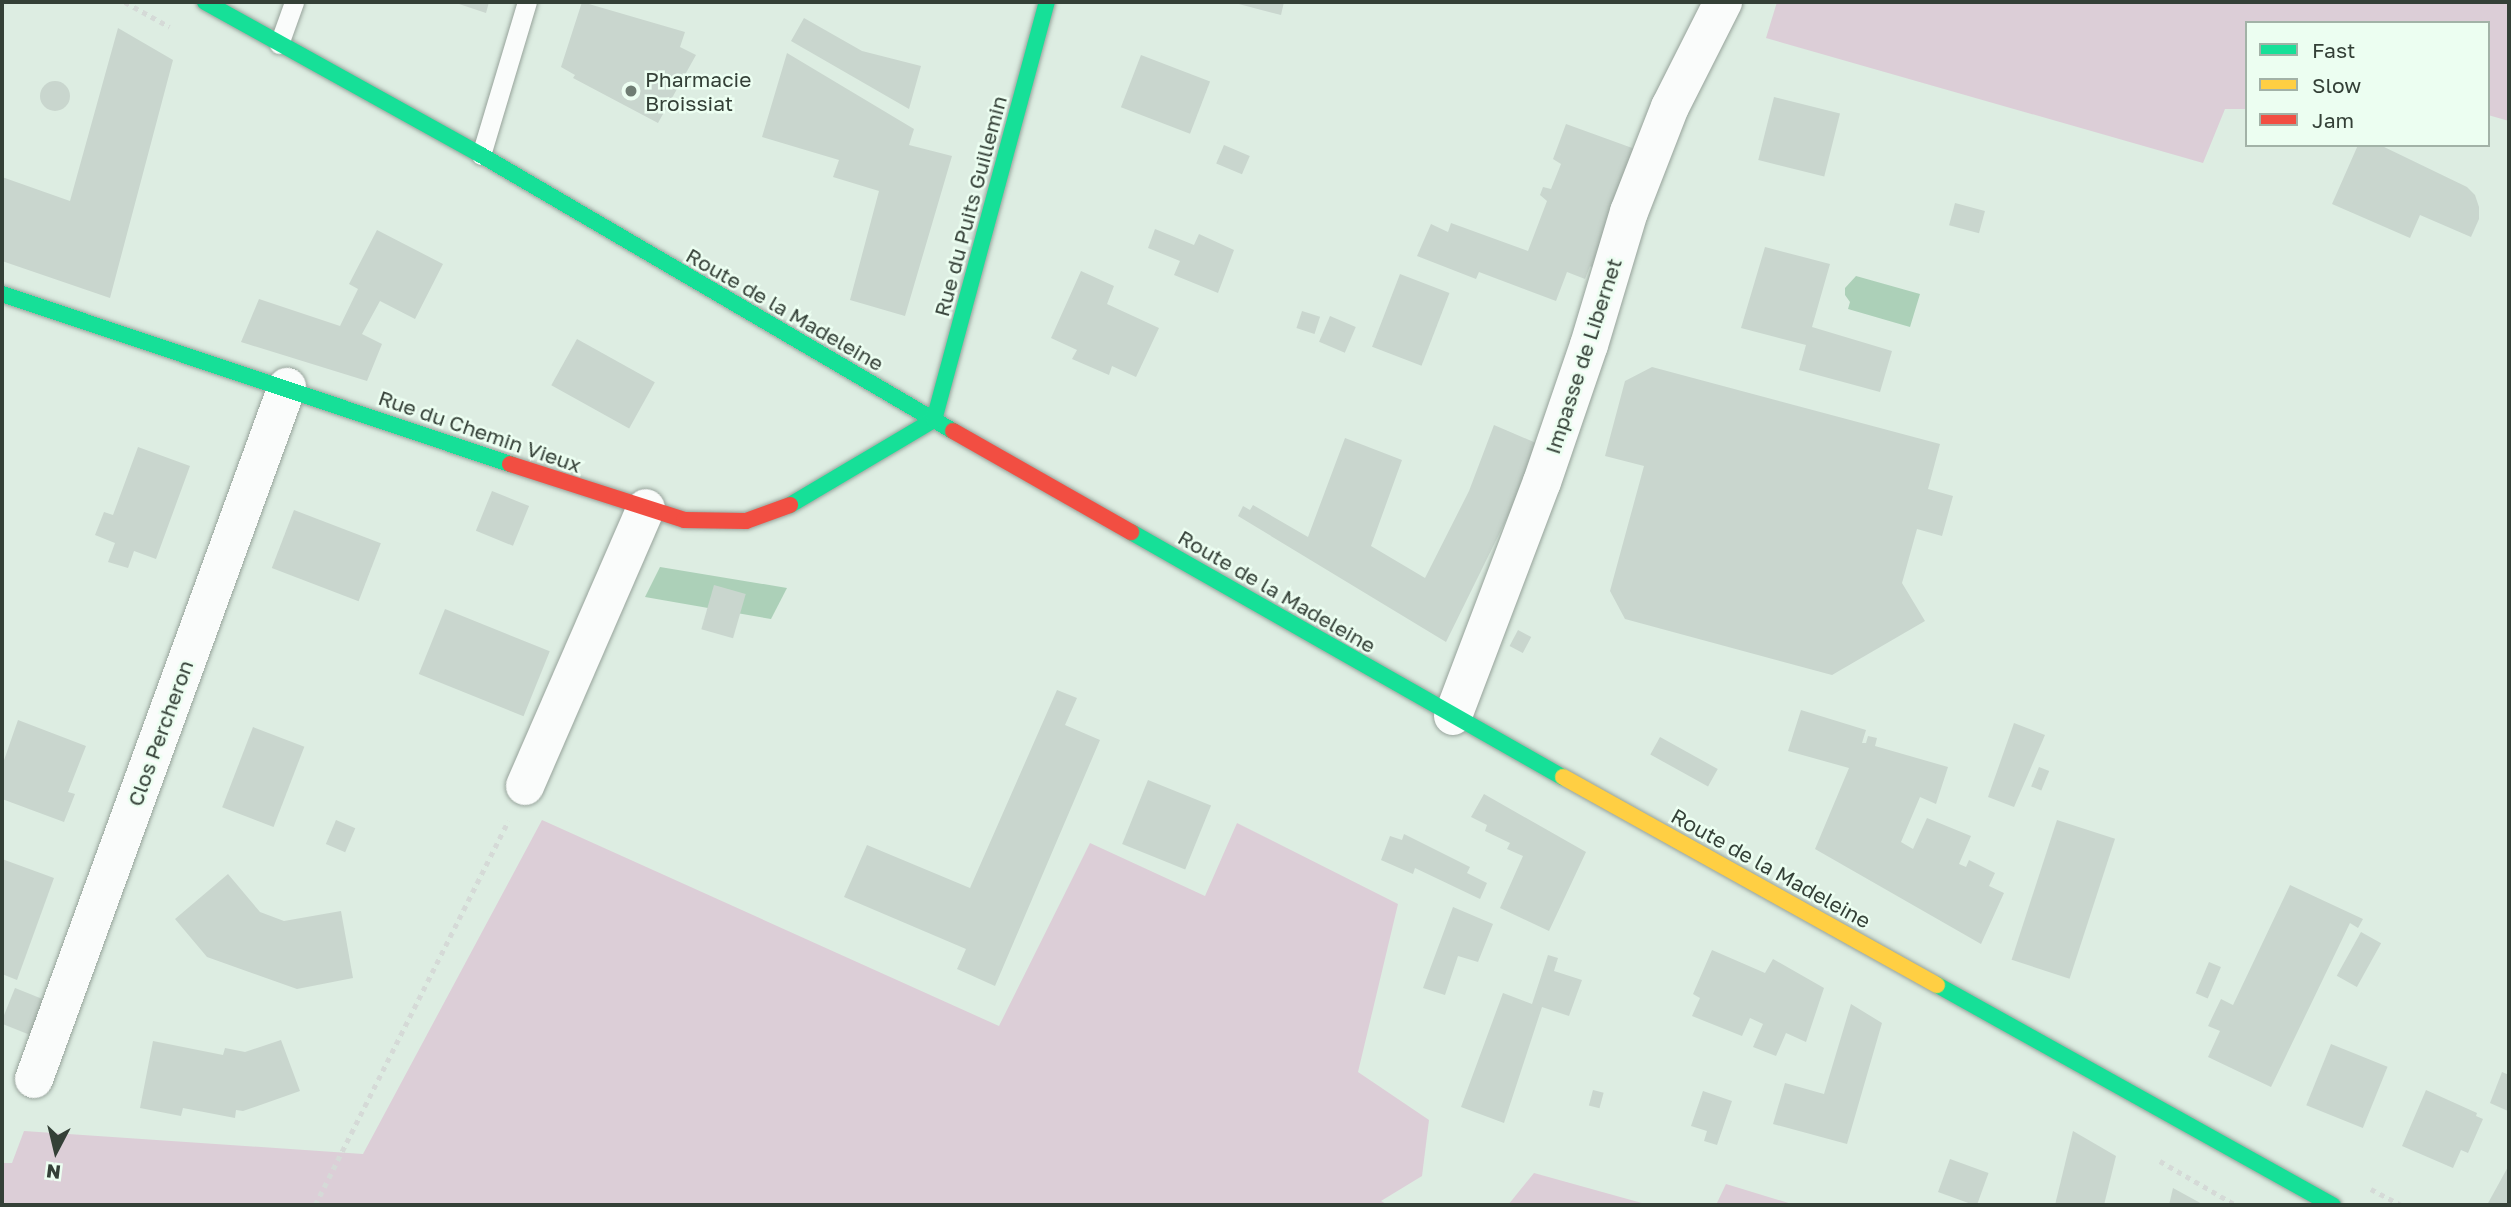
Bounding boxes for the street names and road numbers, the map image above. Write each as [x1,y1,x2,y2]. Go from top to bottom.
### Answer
street label: Rue du Puits Guillemin [928,93,1012,319]
street label: Route de la Madeleine [682,242,888,376]
street label: Impasse de Libernet [1539,255,1627,457]
street label: Rue du Chemin Vieux [375,384,585,478]
street label: Route de la Madeleine [1174,524,1380,658]
street label: Clos Percheron [122,657,198,809]
street label: Route de la Madeleine [1667,803,1875,933]

